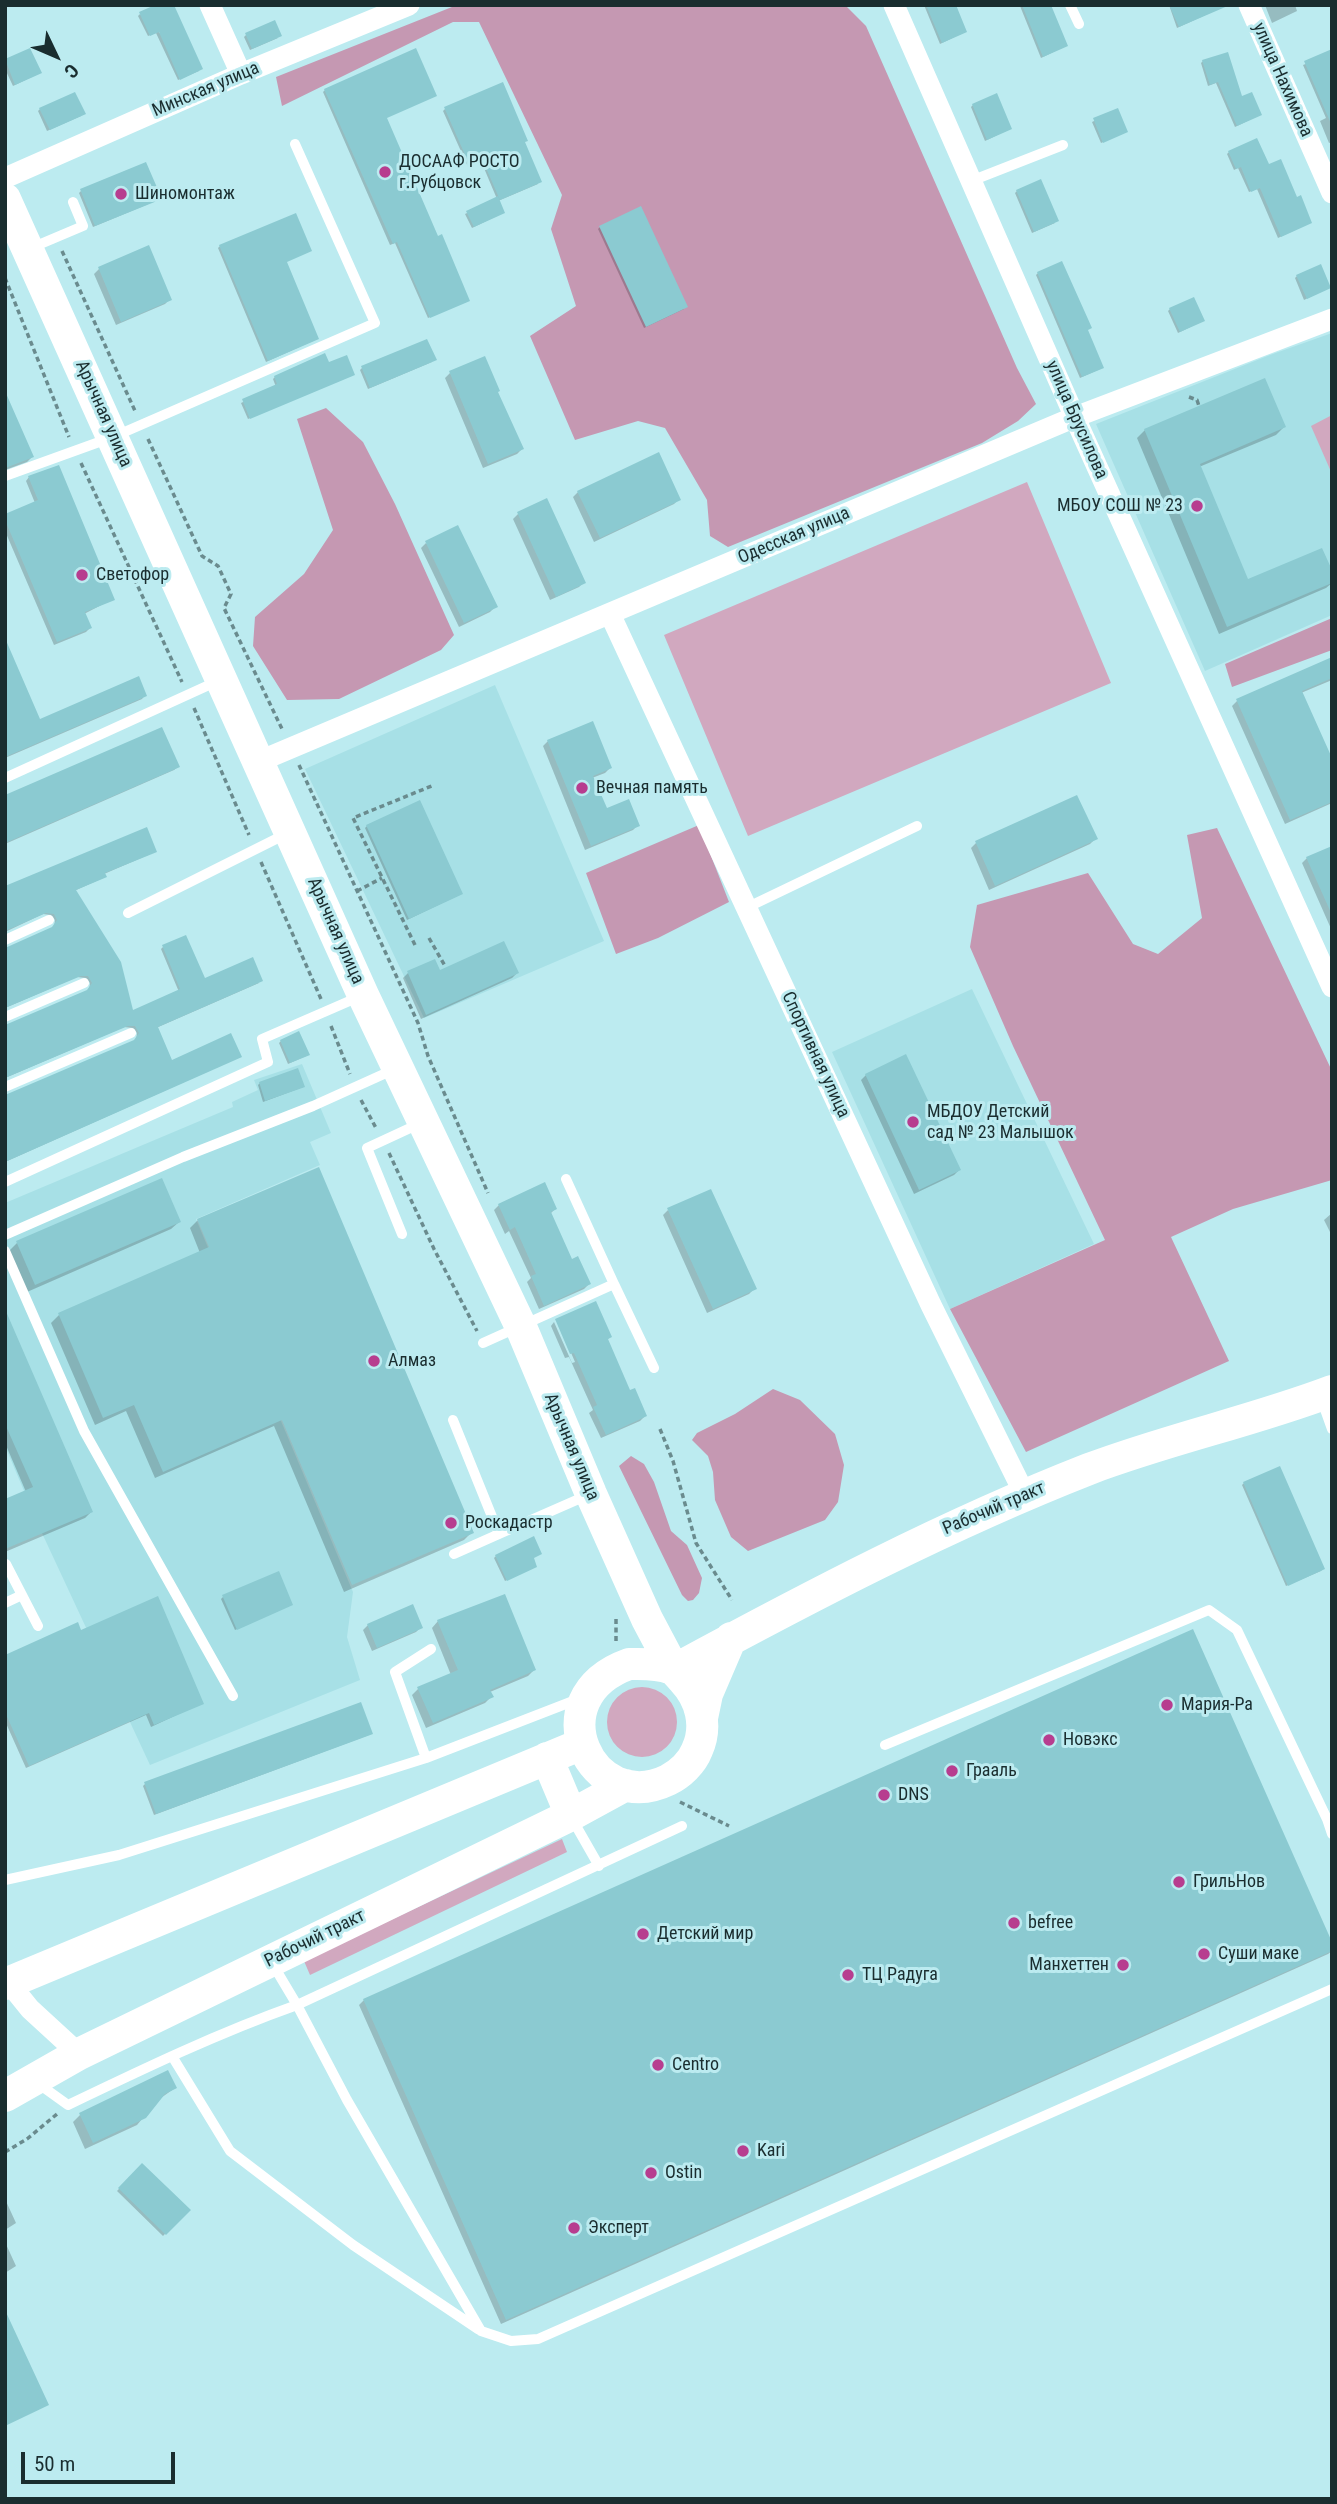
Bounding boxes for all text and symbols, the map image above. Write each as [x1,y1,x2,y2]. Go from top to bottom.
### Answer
street label: улица Нахимова [1247,19,1317,141]
north arrow [21,21,91,91]
street label: Минская улица [149,58,263,122]
text: С [59,59,84,83]
place label: ДОСААФ РОСТО г.Рубцовск [399,151,519,194]
marker: ДОСААФ РОСТО г.Рубцовск [377,164,393,180]
place label: Шиномонтаж [135,183,235,205]
marker: Шиномонтаж [113,186,129,202]
street label: Арычная улица [70,357,136,471]
street label: улица Брусилова [1040,358,1112,482]
place label: МБОУ СОШ № 23 [1057,495,1183,517]
marker: МБОУ СОШ № 23 [1189,498,1205,514]
street label: Одесская улица [735,503,853,569]
place label: Светофор [96,564,169,586]
marker: Светофор [74,567,90,583]
place label: Вечная память [596,777,708,799]
marker: Вечная память [574,780,590,796]
street label: Арычная улица [302,874,368,988]
street label: Спортивная улица [776,989,854,1121]
place label: МБДОУ Детский сад № 23 Малышок [927,1101,1074,1144]
marker: МБДОУ Детский сад № 23 Малышок [905,1114,921,1130]
place label: Алмаз [388,1350,436,1372]
marker: Алмаз [366,1353,382,1369]
street label: Арычная улица [539,1390,603,1504]
street label: Рабочий тракт [940,1478,1048,1540]
place label: Роскадастр [465,1512,553,1534]
marker: Роскадастр [443,1515,459,1531]
place label: Мария-Ра [1181,1694,1253,1716]
marker: Мария-Ра [1159,1697,1175,1713]
place label: Новэкс [1063,1729,1118,1751]
marker: Новэкс [1041,1732,1057,1748]
place label: Грааль [966,1760,1017,1782]
marker: Грааль [944,1763,960,1779]
place label: DNS [898,1784,929,1806]
marker: DNS [876,1787,892,1803]
place label: ГрильНов [1193,1871,1265,1893]
marker: ГрильНов [1171,1874,1187,1890]
street label: Рабочий тракт [261,1905,369,1973]
place label: befree [1028,1912,1073,1934]
marker: befree [1006,1915,1022,1931]
place label: Детский мир [657,1923,753,1945]
marker: Детский мир [635,1926,651,1942]
place label: Суши маке [1218,1943,1299,1965]
marker: Суши маке [1196,1946,1212,1962]
place label: Манхеттен [1029,1954,1109,1976]
marker: Манхеттен [1115,1957,1131,1973]
place label: ТЦ Радуга [862,1964,938,1986]
marker: ТЦ Радуга [840,1967,856,1983]
place label: Centro [672,2054,719,2076]
marker: Centro [650,2057,666,2073]
place label: Kari [757,2140,785,2162]
marker: Kari [735,2143,751,2159]
place label: Ostin [665,2162,702,2184]
marker: Ostin [643,2165,659,2181]
place label: Эксперт [588,2217,649,2239]
marker: Эксперт [566,2220,582,2236]
scale bar [24,2438,178,2482]
text: 50 m [34,2452,75,2476]

